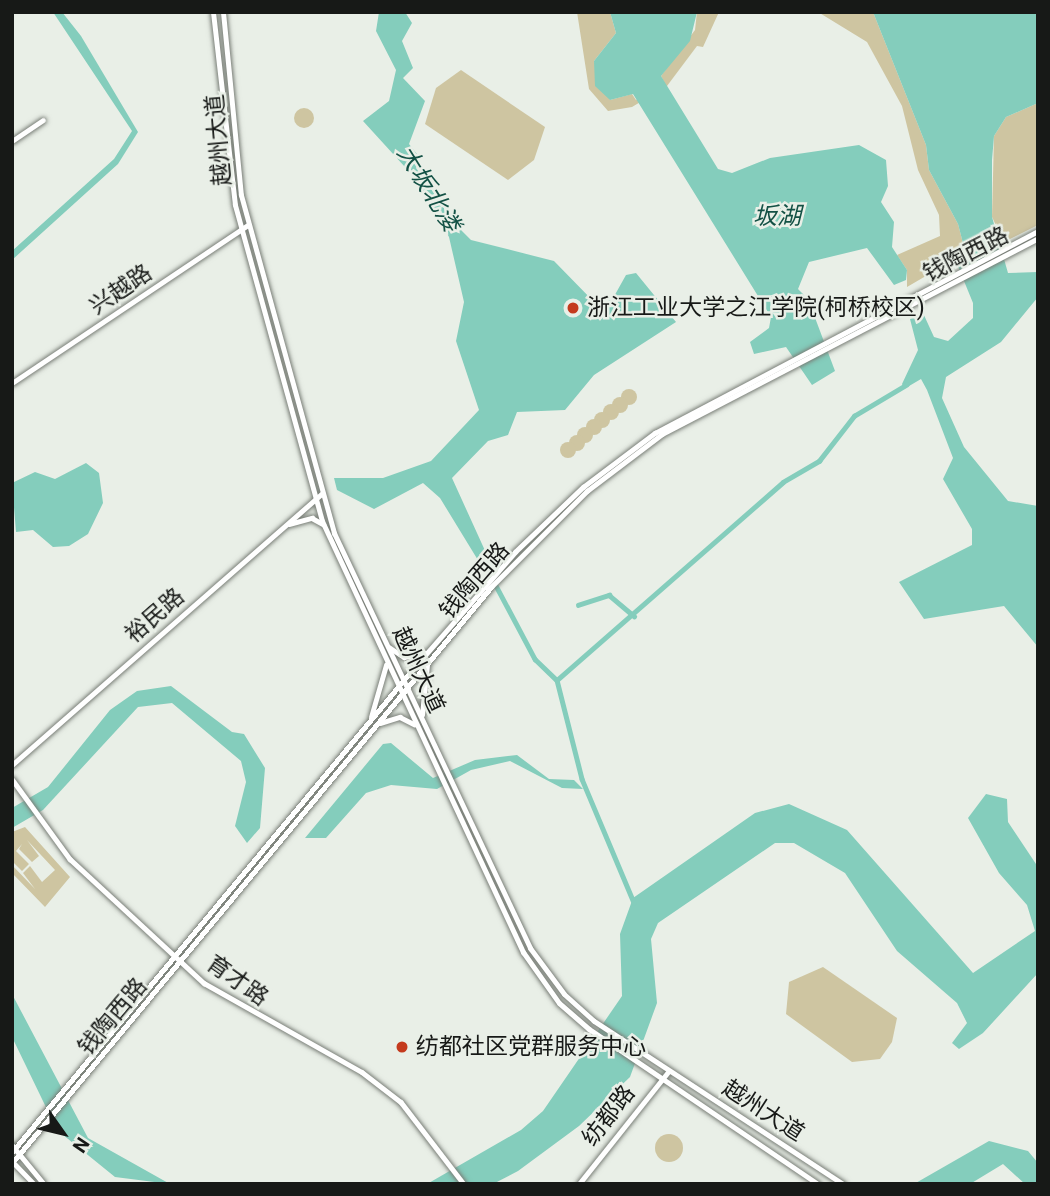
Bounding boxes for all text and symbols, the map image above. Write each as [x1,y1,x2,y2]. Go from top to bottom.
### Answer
street label: 越州大道 [201,93,237,187]
water label: 大坂北溇 [390,141,466,237]
water label: 坂湖 [753,203,801,231]
street label: 钱陶西路 [919,222,1013,288]
street label: 兴越路 [85,259,157,321]
place label: 浙江工业大学之江学院(柯桥校区) [587,294,925,322]
marker: 浙江工业大学之江学院(柯桥校区) [565,300,581,316]
street label: 钱陶西路 [434,537,516,625]
street label: 裕民路 [120,583,190,649]
street label: 越州大道 [386,622,450,718]
street label: 育才路 [201,950,273,1012]
street label: 钱陶西路 [73,973,153,1061]
place label: 纺都社区党群服务中心 [416,1033,646,1061]
marker: 纺都社区党群服务中心 [394,1039,410,1055]
street label: 越州大道 [717,1074,809,1148]
street label: 纺都路 [577,1080,641,1152]
north arrow [28,1098,98,1168]
text: N [68,1133,94,1157]

